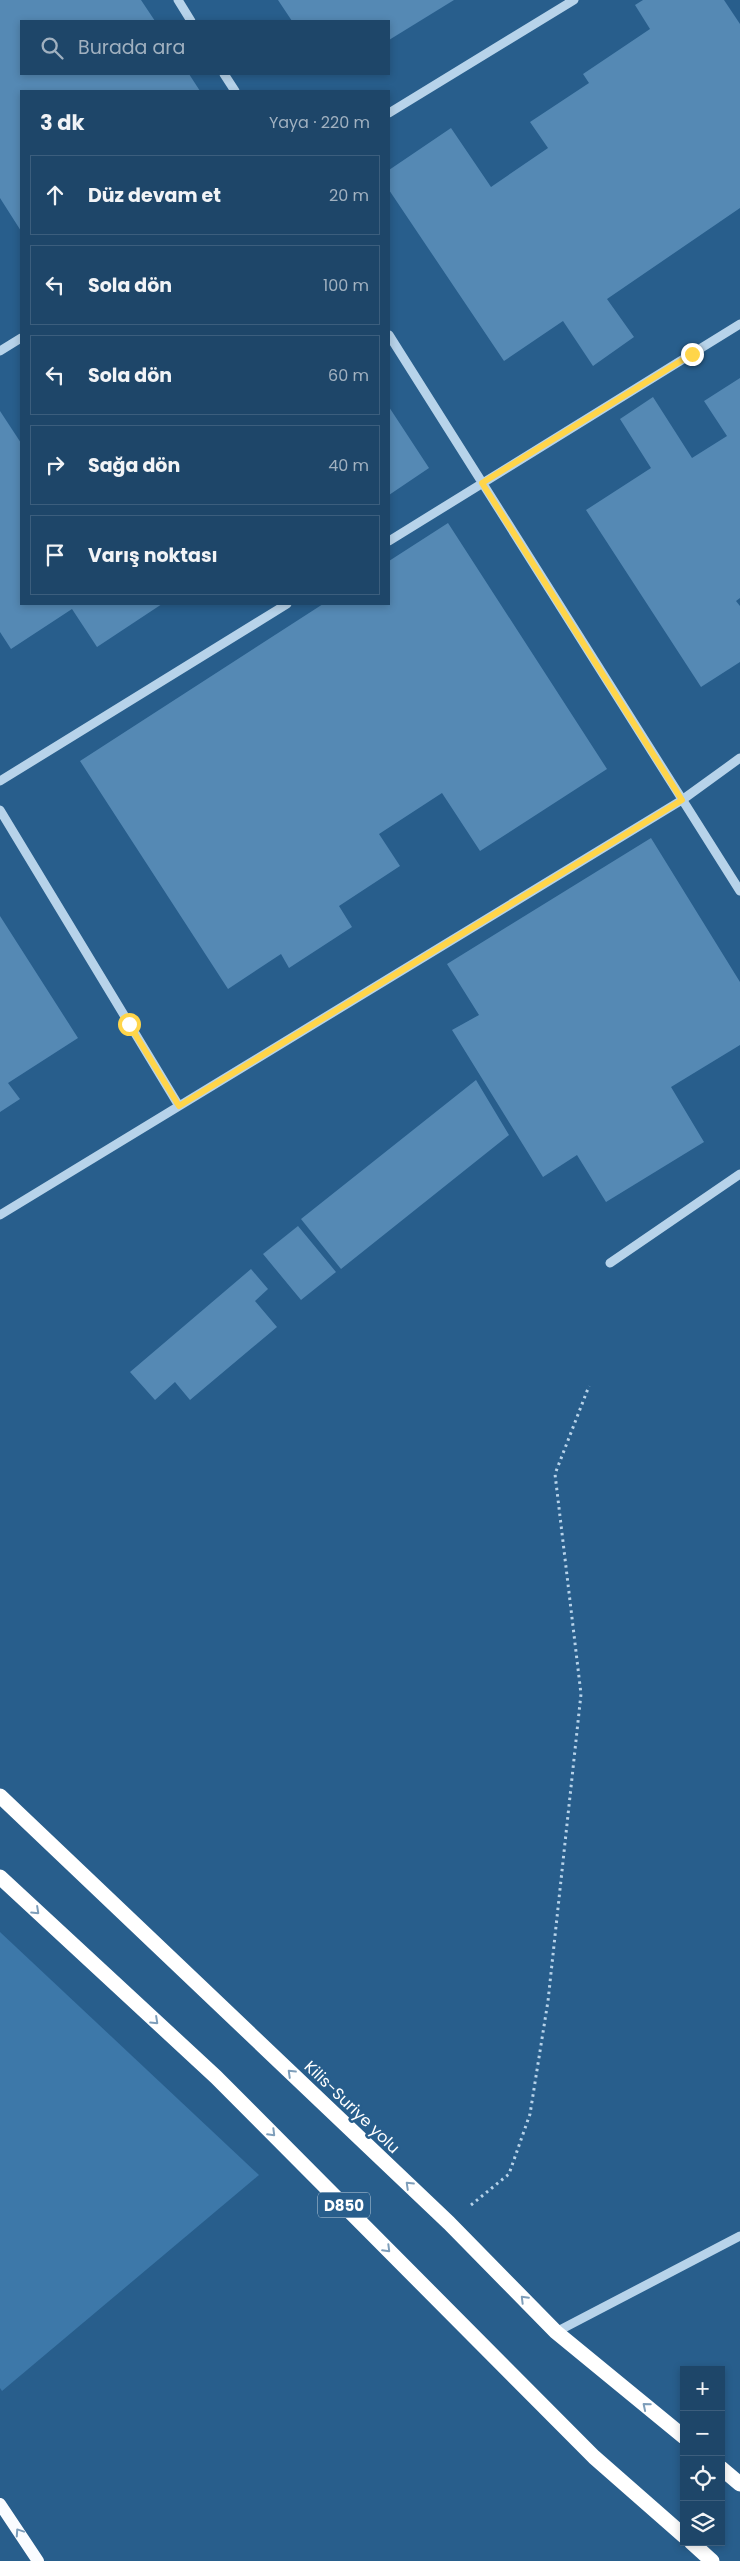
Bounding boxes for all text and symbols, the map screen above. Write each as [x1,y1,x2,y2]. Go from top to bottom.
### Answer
search box [20,20,390,75]
icon: search [38,34,66,62]
text: Burada ara [78,34,185,61]
text: 3 dk [40,108,84,137]
text: Yaya · 220 m [269,111,370,134]
icon: ahead [41,181,69,209]
text: Düz devam et [88,182,221,209]
text: 20 m [329,184,369,207]
icon: left [41,271,69,299]
text: Sola dön [88,272,172,299]
text: 100 m [323,274,369,297]
route end [681,343,704,366]
icon: left [41,361,69,389]
text: Sola dön [88,362,172,389]
text: 60 m [328,364,369,387]
icon: right [41,451,69,479]
text: Sağa dön [88,452,180,479]
text: 40 m [328,454,369,477]
icon: arrive [41,541,69,569]
text: Varış noktası [88,542,218,569]
route start [118,1013,141,1036]
one-way arrow [30,1905,39,1914]
one-way arrow [150,2015,159,2024]
street label: Kilis-Suriye yolu [299,2055,405,2159]
one-way arrow [288,2070,297,2079]
one-way arrow [266,2128,275,2137]
one-way arrow [405,2182,414,2191]
road number: D850 [318,2192,370,2218]
one-way arrow [381,2243,390,2252]
one-way arrow [521,2296,530,2305]
map controls [680,2366,725,2546]
button: + [680,2366,725,2411]
one-way arrow [643,2404,652,2412]
button: − [680,2411,725,2456]
button: locate [680,2456,725,2501]
button: layers [680,2501,725,2546]
one-way arrow [16,2529,25,2538]

